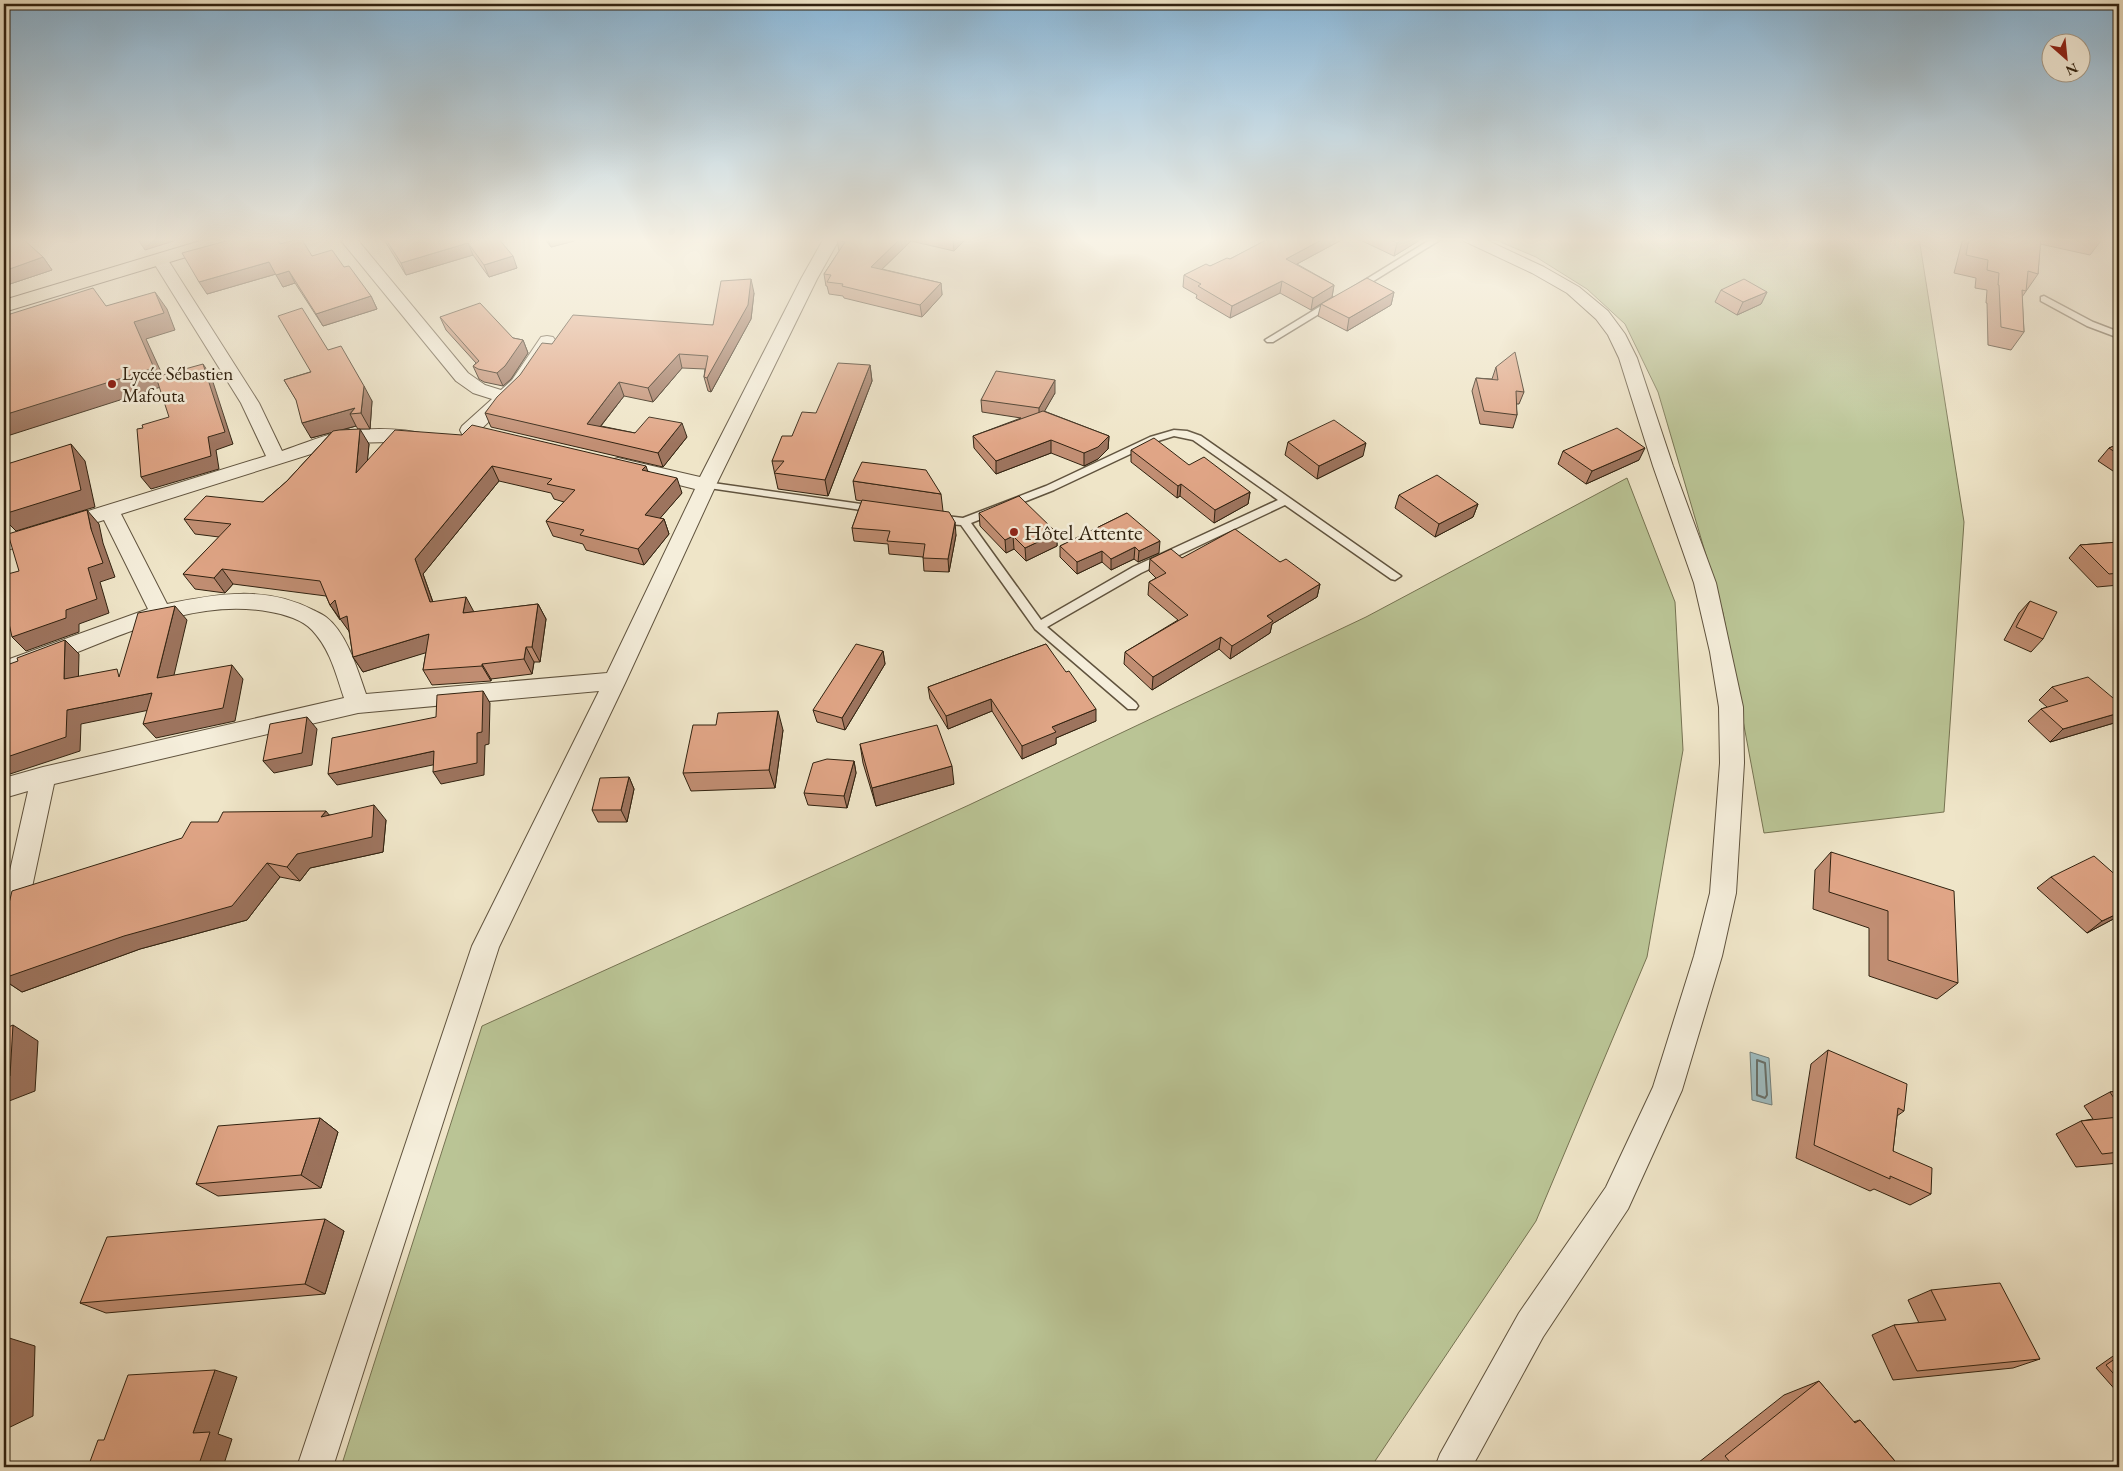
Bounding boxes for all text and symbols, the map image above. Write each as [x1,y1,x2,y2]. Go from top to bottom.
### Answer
north arrow [2040,32,2090,82]
text: N [2062,59,2081,80]
place label: Lycée Sébastien Mafouta [122,361,233,408]
marker: Lycée Sébastien Mafouta [106,378,118,390]
place label: Hôtel Attente [1024,518,1143,547]
marker: Hôtel Attente [1008,526,1020,538]

